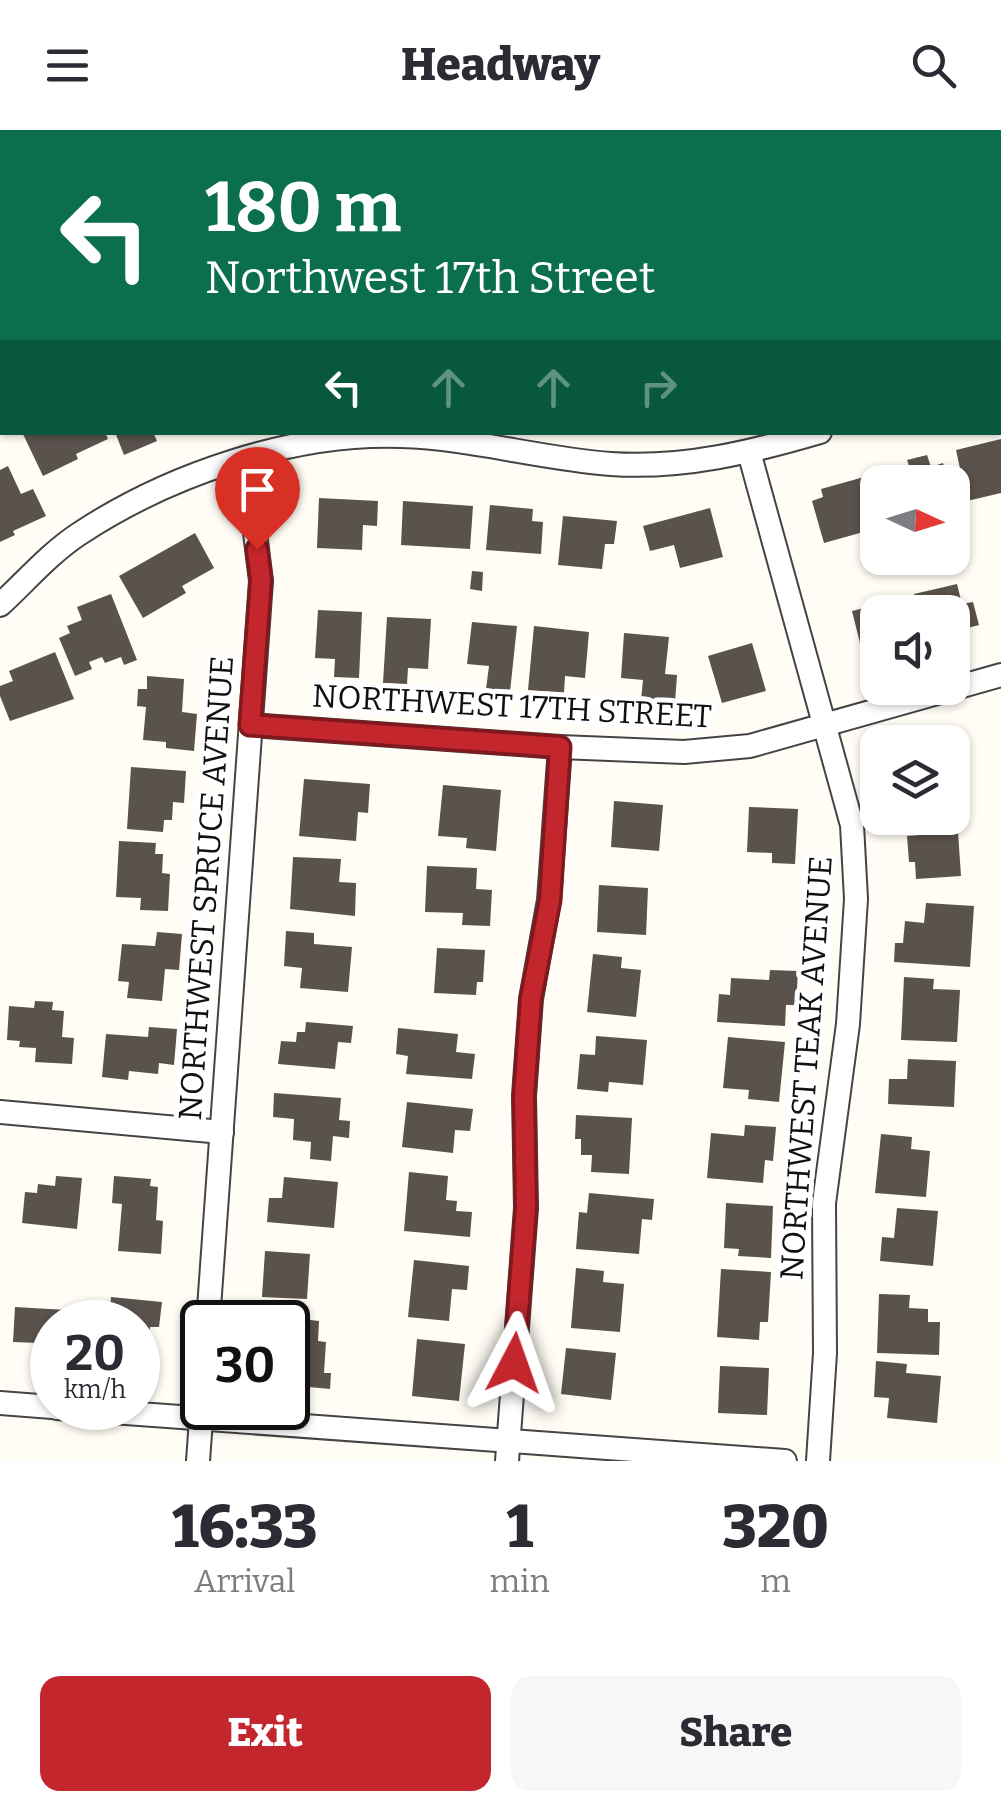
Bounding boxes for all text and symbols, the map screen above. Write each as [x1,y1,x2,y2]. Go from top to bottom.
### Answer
icon: menu [40,38,95,93]
text: Headway [401,38,600,92]
icon: search [906,38,961,93]
text: 180 m [205,166,401,250]
icon: left [40,170,170,300]
text: Northwest 17th Street [205,251,655,305]
icon: left [316,360,371,415]
icon: ahead [421,360,476,415]
icon: ahead [526,360,581,415]
icon: right [631,360,686,415]
pin [215,447,300,550]
icon: arrive [230,462,285,517]
north arrow [860,465,970,575]
map controls [860,465,970,835]
button: sound [860,595,970,705]
street label: NORTHWEST SPRUCE AVENUE [171,654,241,1122]
street label: NORTHWEST 17TH STREET [311,677,713,735]
button: layers [860,725,970,835]
street label: NORTHWEST TEAK AVENUE [772,855,840,1281]
speed limit sign: 30 [180,1300,310,1430]
position arrow [462,1311,566,1415]
text: 20 [65,1323,125,1383]
text: km/h [64,1375,126,1405]
text: 16:33 [172,1491,317,1563]
text: 1 [506,1491,533,1563]
text: 320 [722,1491,829,1563]
text: Arrival [194,1562,295,1600]
text: min [490,1562,550,1600]
text: m [760,1562,791,1600]
button: Exit [40,1676,491,1791]
button: Share [511,1676,961,1791]

